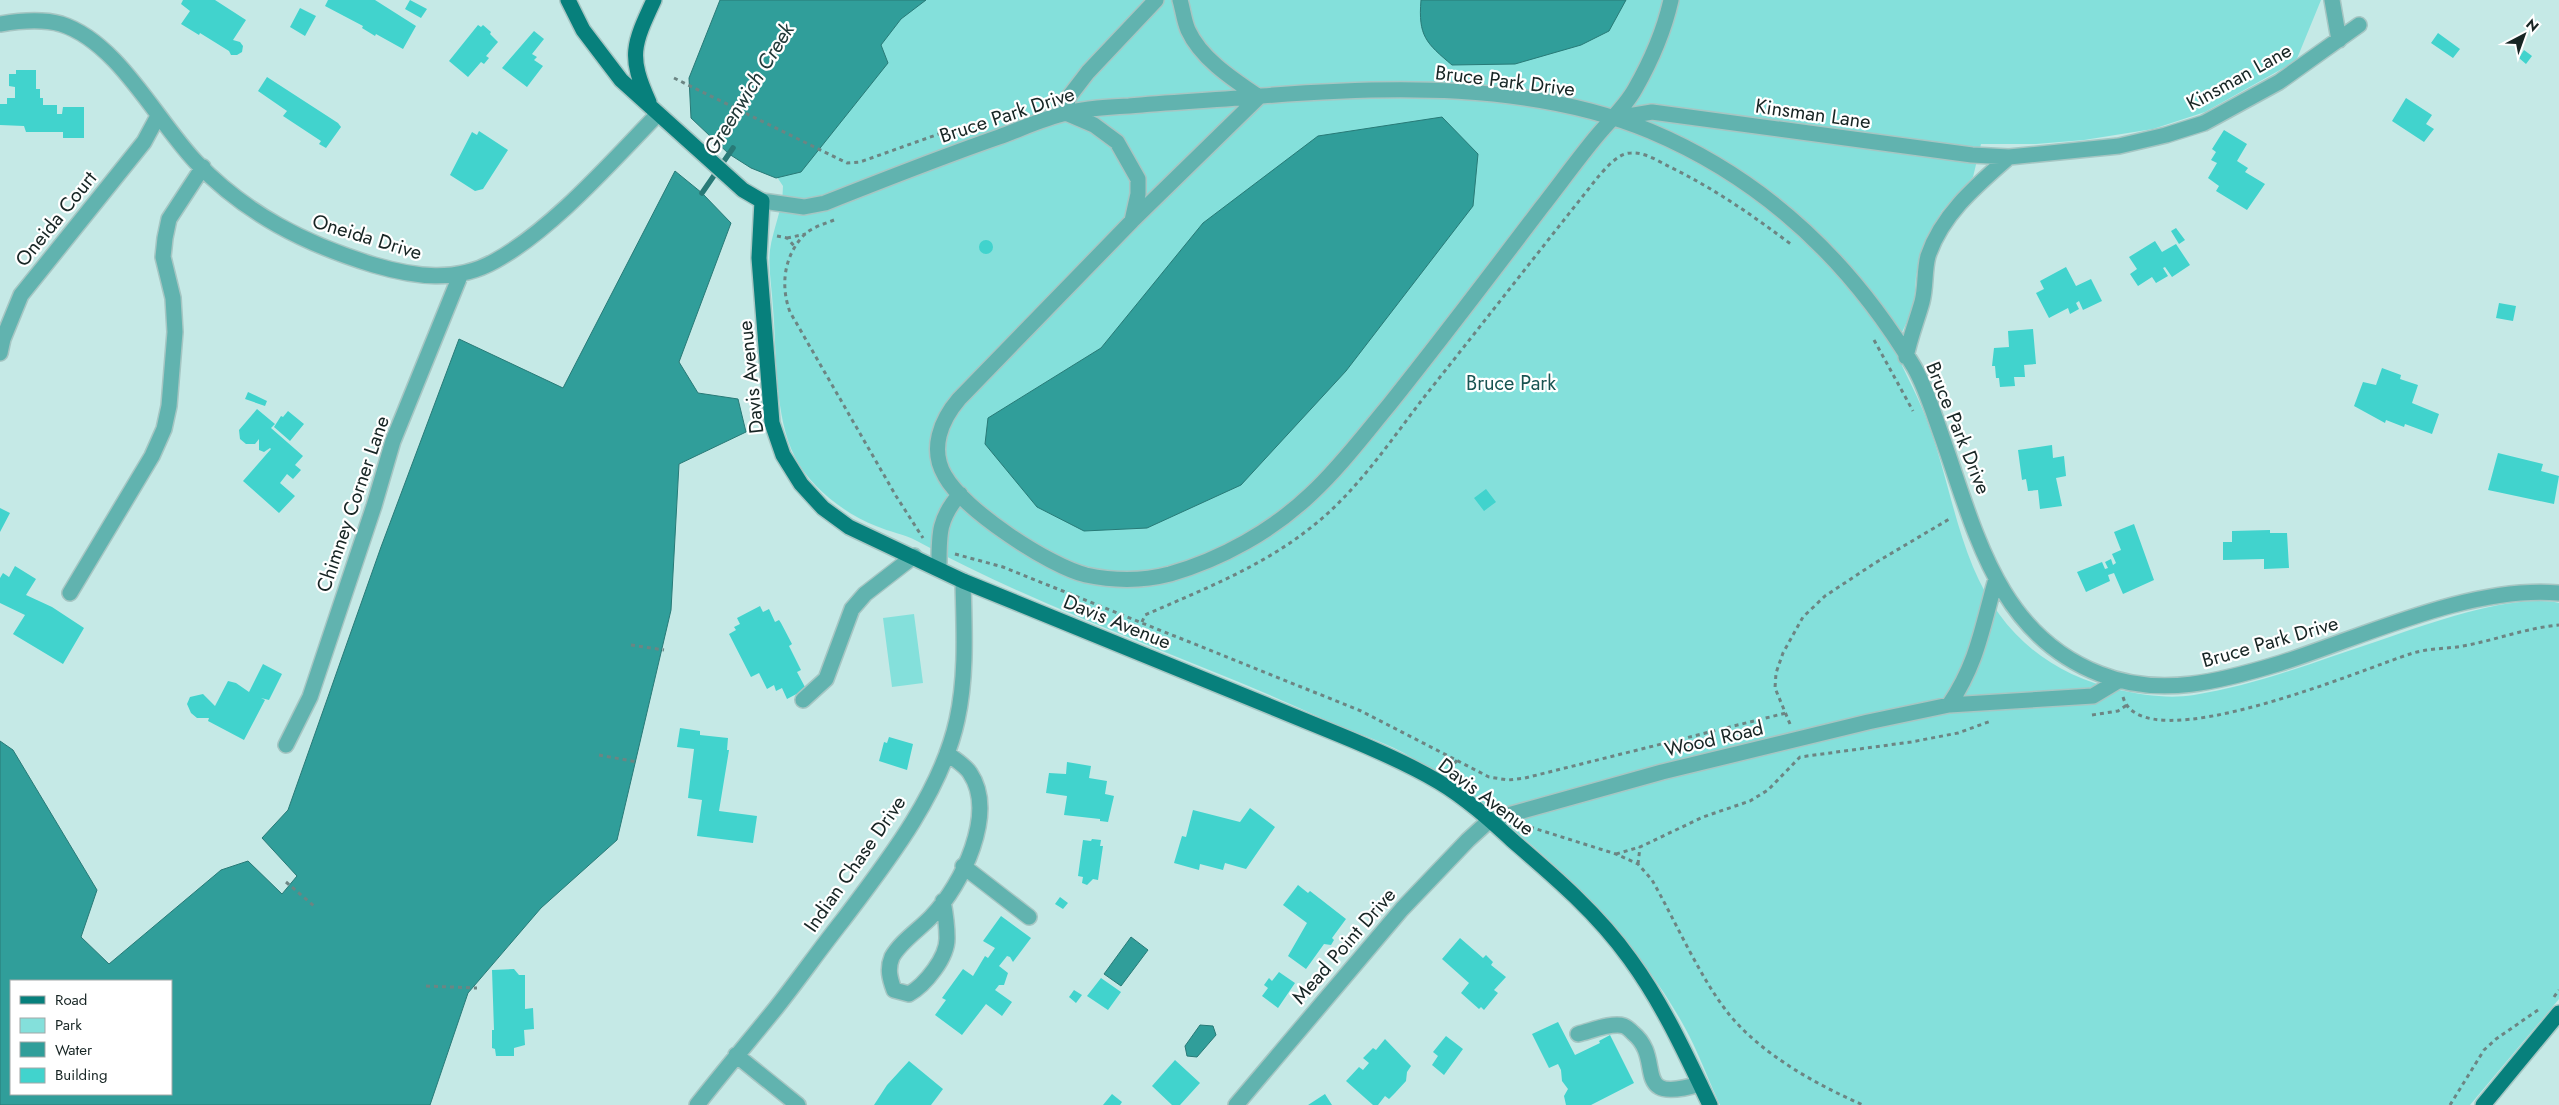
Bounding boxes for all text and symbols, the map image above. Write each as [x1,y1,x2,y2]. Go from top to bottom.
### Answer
north arrow [2499,10,2549,60]
text: N [2522,14,2543,36]
water label: Greenwich Creek [696,16,802,161]
street label: Kinsman Lane [2181,36,2297,118]
street label: Bruce Park Drive [1434,58,1576,104]
street label: Bruce Park Drive [936,80,1078,150]
street label: Kinsman Lane [1753,92,1873,136]
street label: Oneida Court [8,165,104,273]
street label: Oneida Drive [309,207,425,267]
street label: Davis Avenue [731,319,771,435]
street label: Bruce Park Drive [1918,357,1998,499]
park label: Bruce Park [1466,369,1556,398]
street label: Chimney Corner Lane [309,412,397,596]
street label: Davis Avenue [1059,587,1175,657]
street label: Bruce Park Drive [2198,609,2342,675]
street label: Wood Road [1662,714,1766,764]
street label: Davis Avenue [1432,751,1540,843]
street label: Indian Chase Drive [797,790,913,938]
street label: Mead Point Drive [1285,881,1403,1011]
legend [10,980,172,1095]
text: Road [55,989,87,1011]
text: Park [55,1014,82,1036]
text: Water [55,1039,93,1061]
text: Building [55,1064,107,1086]

